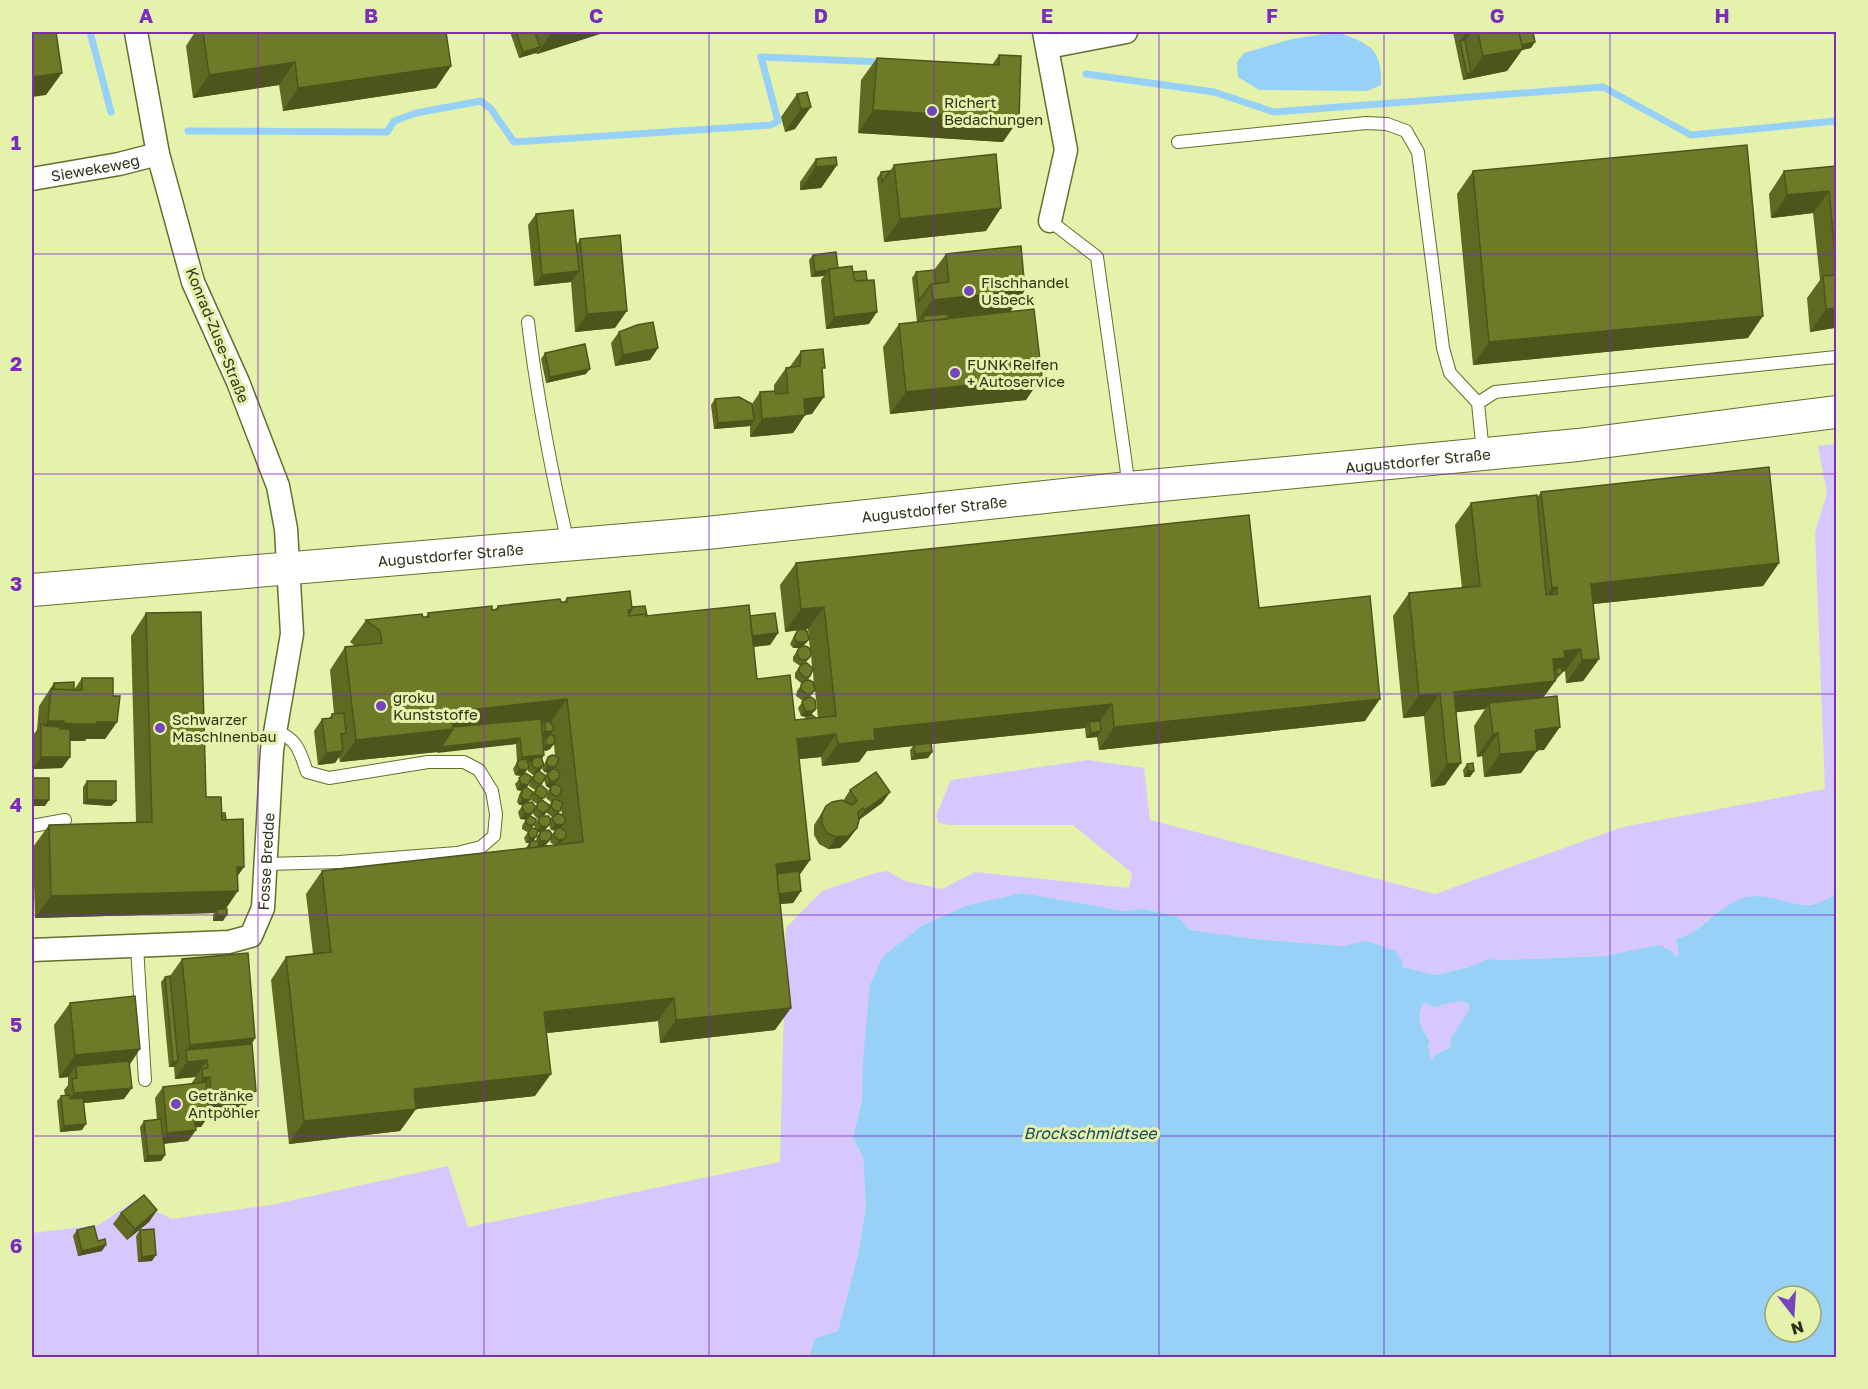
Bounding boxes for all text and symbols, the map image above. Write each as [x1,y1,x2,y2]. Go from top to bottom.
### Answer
text: A [139,3,153,27]
text: B [364,3,378,27]
text: C [589,3,603,27]
text: D [814,3,828,27]
text: E [1041,3,1053,27]
text: F [1266,3,1278,27]
text: G [1490,3,1504,27]
text: H [1714,3,1730,27]
place label: Richert Bedachungen [944,93,1043,128]
marker: Richert Bedachungen [925,104,939,118]
text: 1 [11,130,21,154]
street label: Siewekeweg [49,150,141,185]
street label: Konrad-Zuse-Straße [183,265,253,406]
place label: Fischhandel Usbeck [981,273,1069,308]
marker: Fischhandel Usbeck [962,284,976,298]
text: 2 [10,351,22,375]
place label: FUNK Reifen + Autoservice [967,355,1065,390]
marker: FUNK Reifen + Autoservice [948,366,962,380]
street label: Augustdorfer Straße [1344,444,1492,476]
street label: Augustdorfer Straße [861,492,1008,525]
street label: Augustdorfer Straße [377,540,524,570]
text: 3 [10,571,22,595]
place label: groku Kunststoffe [393,688,478,723]
marker: groku Kunststoffe [374,699,388,713]
place label: Schwarzer Maschinenbau [172,710,277,745]
marker: Schwarzer Maschinenbau [153,721,167,735]
text: 4 [10,792,22,816]
street label: Fosse Bredde [254,812,277,911]
text: 5 [10,1012,22,1036]
place label: Getränke Antpöhler [188,1086,260,1121]
marker: Getränke Antpöhler [169,1097,183,1111]
water label: Brockschmidtsee [1024,1123,1158,1143]
text: 6 [10,1233,22,1257]
north arrow [1763,1284,1823,1344]
text: N [1789,1317,1806,1340]

